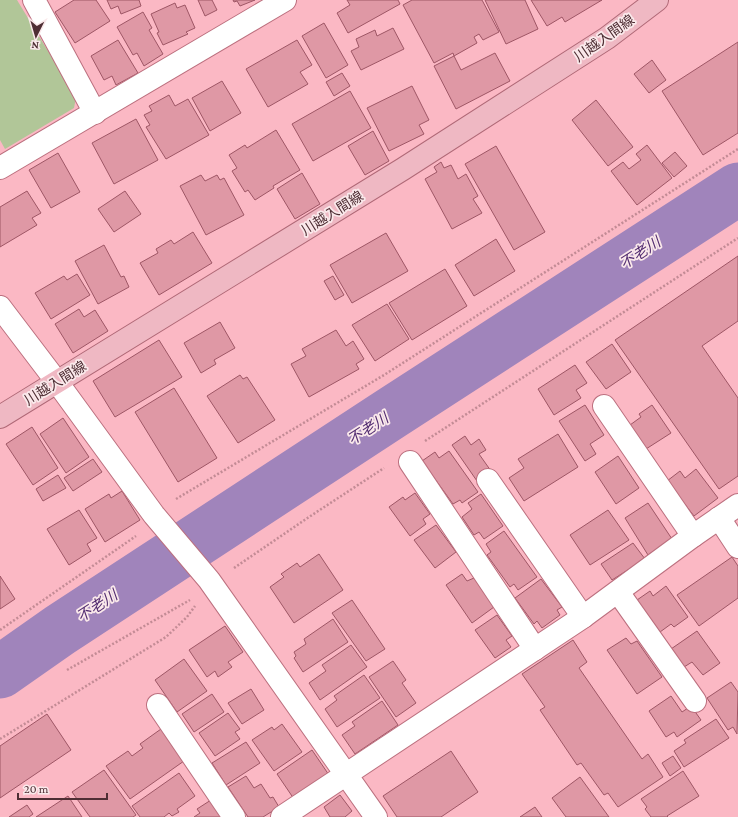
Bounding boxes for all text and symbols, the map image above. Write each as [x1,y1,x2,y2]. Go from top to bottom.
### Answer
street label: 川越入間線 [571,11,637,65]
north arrow [16,16,56,56]
text: N [30,40,39,52]
street label: 川越入間線 [298,188,366,238]
water label: 不老川 [617,233,665,272]
street label: 川越入間線 [21,358,89,408]
water label: 不老川 [345,409,393,448]
water label: 不老川 [74,586,122,625]
scale bar [18,775,107,801]
text: 20 m [24,782,49,796]

